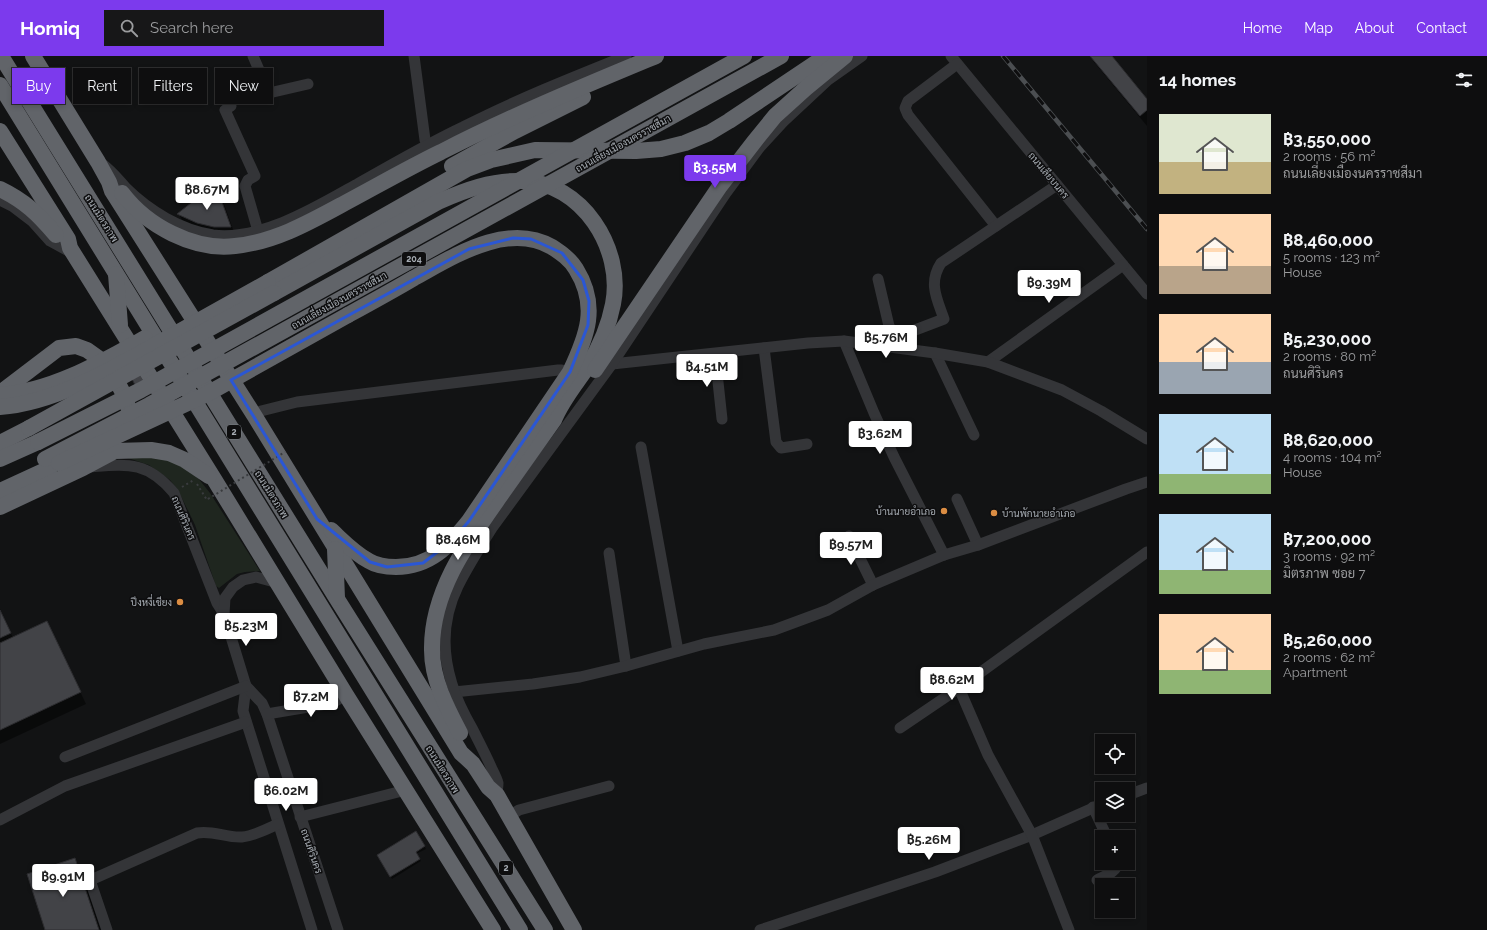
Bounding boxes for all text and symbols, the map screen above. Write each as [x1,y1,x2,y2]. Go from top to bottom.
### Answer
search box [104,10,384,46]
text: Homiq [20,17,80,39]
icon: search [118,17,140,39]
text: Search here [150,19,233,37]
text: Home [1243,20,1282,36]
text: Map [1304,20,1333,36]
text: About [1355,20,1394,36]
text: Contact [1416,20,1467,36]
chip: Buy [12,68,65,104]
chip: Rent [73,68,131,104]
chip: Filters [139,68,207,104]
chip: New [215,68,273,104]
icon: filters [1453,69,1475,91]
text: 14 homes [1159,70,1236,90]
street label: ถนนเลี่ยงเมืองนครราชสีมา [572,110,673,174]
text: ฿3,550,000 [1283,129,1371,149]
icon: home [1191,130,1239,178]
street label: ถนนเลียบนคร [1026,149,1072,201]
text: 2 rooms · 56 m² [1283,149,1375,164]
pin: ฿3.55M [682,155,748,189]
text: ฿3.55M [693,160,737,175]
text: ถนนเลี่ยงเมืองนครราชสีมา [1283,166,1422,181]
pin: ฿8.67M [174,177,240,211]
text: ฿8.67M [184,182,230,197]
street label: ถนนมิตรภาพ [83,193,120,244]
icon: home [1191,230,1239,278]
text: ฿8,460,000 [1283,230,1373,250]
text: 5 rooms · 123 m² [1283,250,1380,265]
road number: 204 [402,252,426,266]
text: House [1283,265,1322,280]
street label: ถนนเลี่ยงเมืองนครราชสีมา [288,267,389,331]
pin: ฿9.39M [1016,270,1082,304]
text: ฿9.39M [1027,275,1071,290]
pin: ฿5.76M [853,325,919,359]
text: ฿5,230,000 [1283,329,1371,349]
text: ฿5.76M [864,330,908,345]
icon: home [1191,330,1239,378]
text: 2 rooms · 80 m² [1283,349,1376,364]
pin: ฿4.51M [674,354,740,388]
text: ฿4.51M [685,359,729,374]
text: ถนนศิรินคร [1283,366,1344,381]
pin: ฿3.62M [847,421,913,455]
road number: 2 [227,425,241,439]
text: ฿3.62M [858,426,902,441]
icon: home [1191,430,1239,478]
text: ฿8,620,000 [1283,430,1373,450]
text: 4 rooms · 104 m² [1283,450,1381,465]
text: House [1283,465,1322,480]
street label: ถนนมิตรภาพ [253,469,290,520]
street label: ถนนศิรินคร [169,495,198,542]
place label: บ้านนายอำเภอ [876,505,936,517]
marker: บ้านนายอำเภอ [939,506,949,516]
place label: บ้านพักนายอำเภอ [1002,507,1076,519]
marker: บ้านพักนายอำเภอ [989,508,999,518]
pin: ฿8.46M [425,527,491,561]
text: ฿7,200,000 [1283,529,1372,549]
icon: home [1191,530,1239,578]
text: ฿8.46M [435,532,481,547]
pin: ฿9.57M [818,532,884,566]
text: ฿9.57M [829,537,873,552]
text: 3 rooms · 92 m² [1283,549,1375,564]
text: มิตรภาพ ซอย 7 [1283,566,1366,581]
place label: ปึงหงี่เชียง [130,594,172,608]
marker: ปึงหงี่เชียง [175,597,185,607]
pin: ฿5.23M [213,613,279,647]
text: ฿5.23M [224,618,268,633]
icon: home [1191,630,1239,678]
text: ฿5,260,000 [1283,630,1372,650]
text: 2 rooms · 62 m² [1283,650,1375,665]
text: Apartment [1283,665,1347,680]
pin: ฿8.62M [919,667,985,701]
text: ฿8.62M [929,672,975,687]
pin: ฿7.2M [283,684,339,718]
text: ฿7.2M [293,689,329,704]
map controls [1095,734,1135,918]
button: locate [1095,734,1135,774]
street label: ถนนมิตรภาพ [424,744,461,795]
pin: ฿6.02M [253,778,319,812]
button: layers [1095,782,1135,822]
text: ฿6.02M [263,783,309,798]
street label: ถนนศิรินคร [299,827,324,875]
pin: ฿5.26M [896,827,962,861]
button: + [1095,830,1135,870]
text: ฿5.26M [907,832,951,847]
road number: 2 [499,861,513,875]
pin: ฿9.91M [30,864,96,898]
text: ฿9.91M [41,869,85,884]
button: − [1095,878,1135,918]

